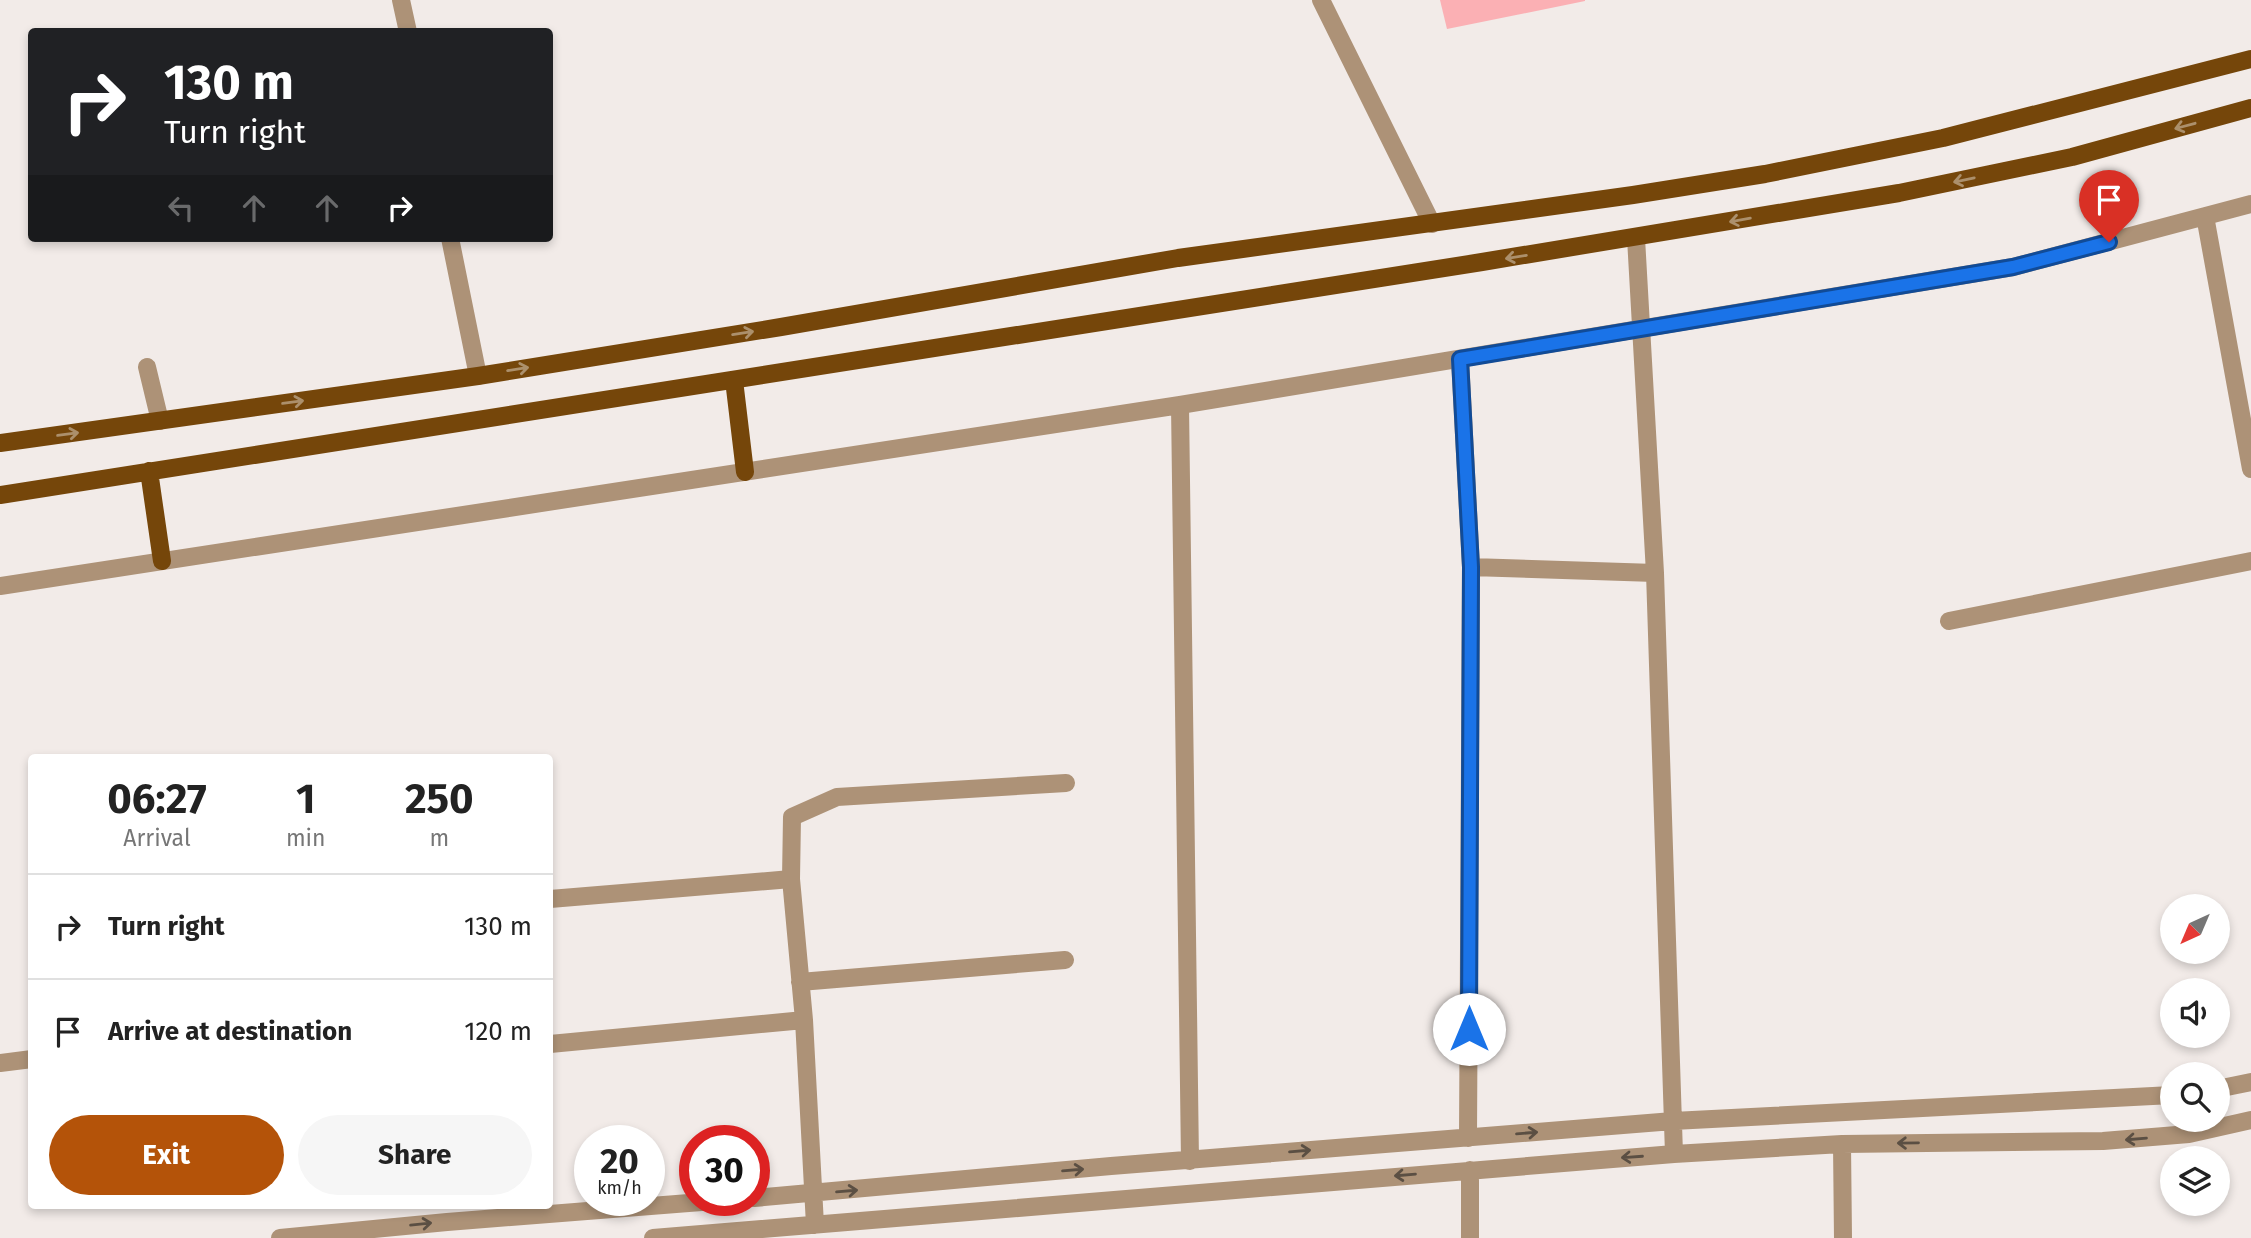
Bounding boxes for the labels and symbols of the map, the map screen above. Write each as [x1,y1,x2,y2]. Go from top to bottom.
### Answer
one-way arrow [2174,121,2196,134]
pin [2079,170,2139,242]
one-way arrow [1953,173,1976,187]
one-way arrow [1729,214,1752,227]
one-way arrow [1505,251,1528,264]
one-way arrow [731,326,753,339]
one-way arrow [506,362,529,375]
one-way arrow [281,395,304,408]
one-way arrow [56,427,78,440]
north arrow [2160,894,2230,964]
position arrow [1432,992,1506,1066]
speed limit sign: 30 [679,1125,770,1216]
one-way arrow [1515,1126,1537,1139]
one-way arrow [2124,1132,2147,1145]
one-way arrow [1897,1137,1920,1150]
one-way arrow [1288,1144,1311,1157]
one-way arrow [1621,1151,1644,1164]
one-way arrow [1061,1163,1084,1176]
one-way arrow [1394,1169,1417,1182]
one-way arrow [835,1184,857,1197]
one-way arrow [409,1217,432,1230]

